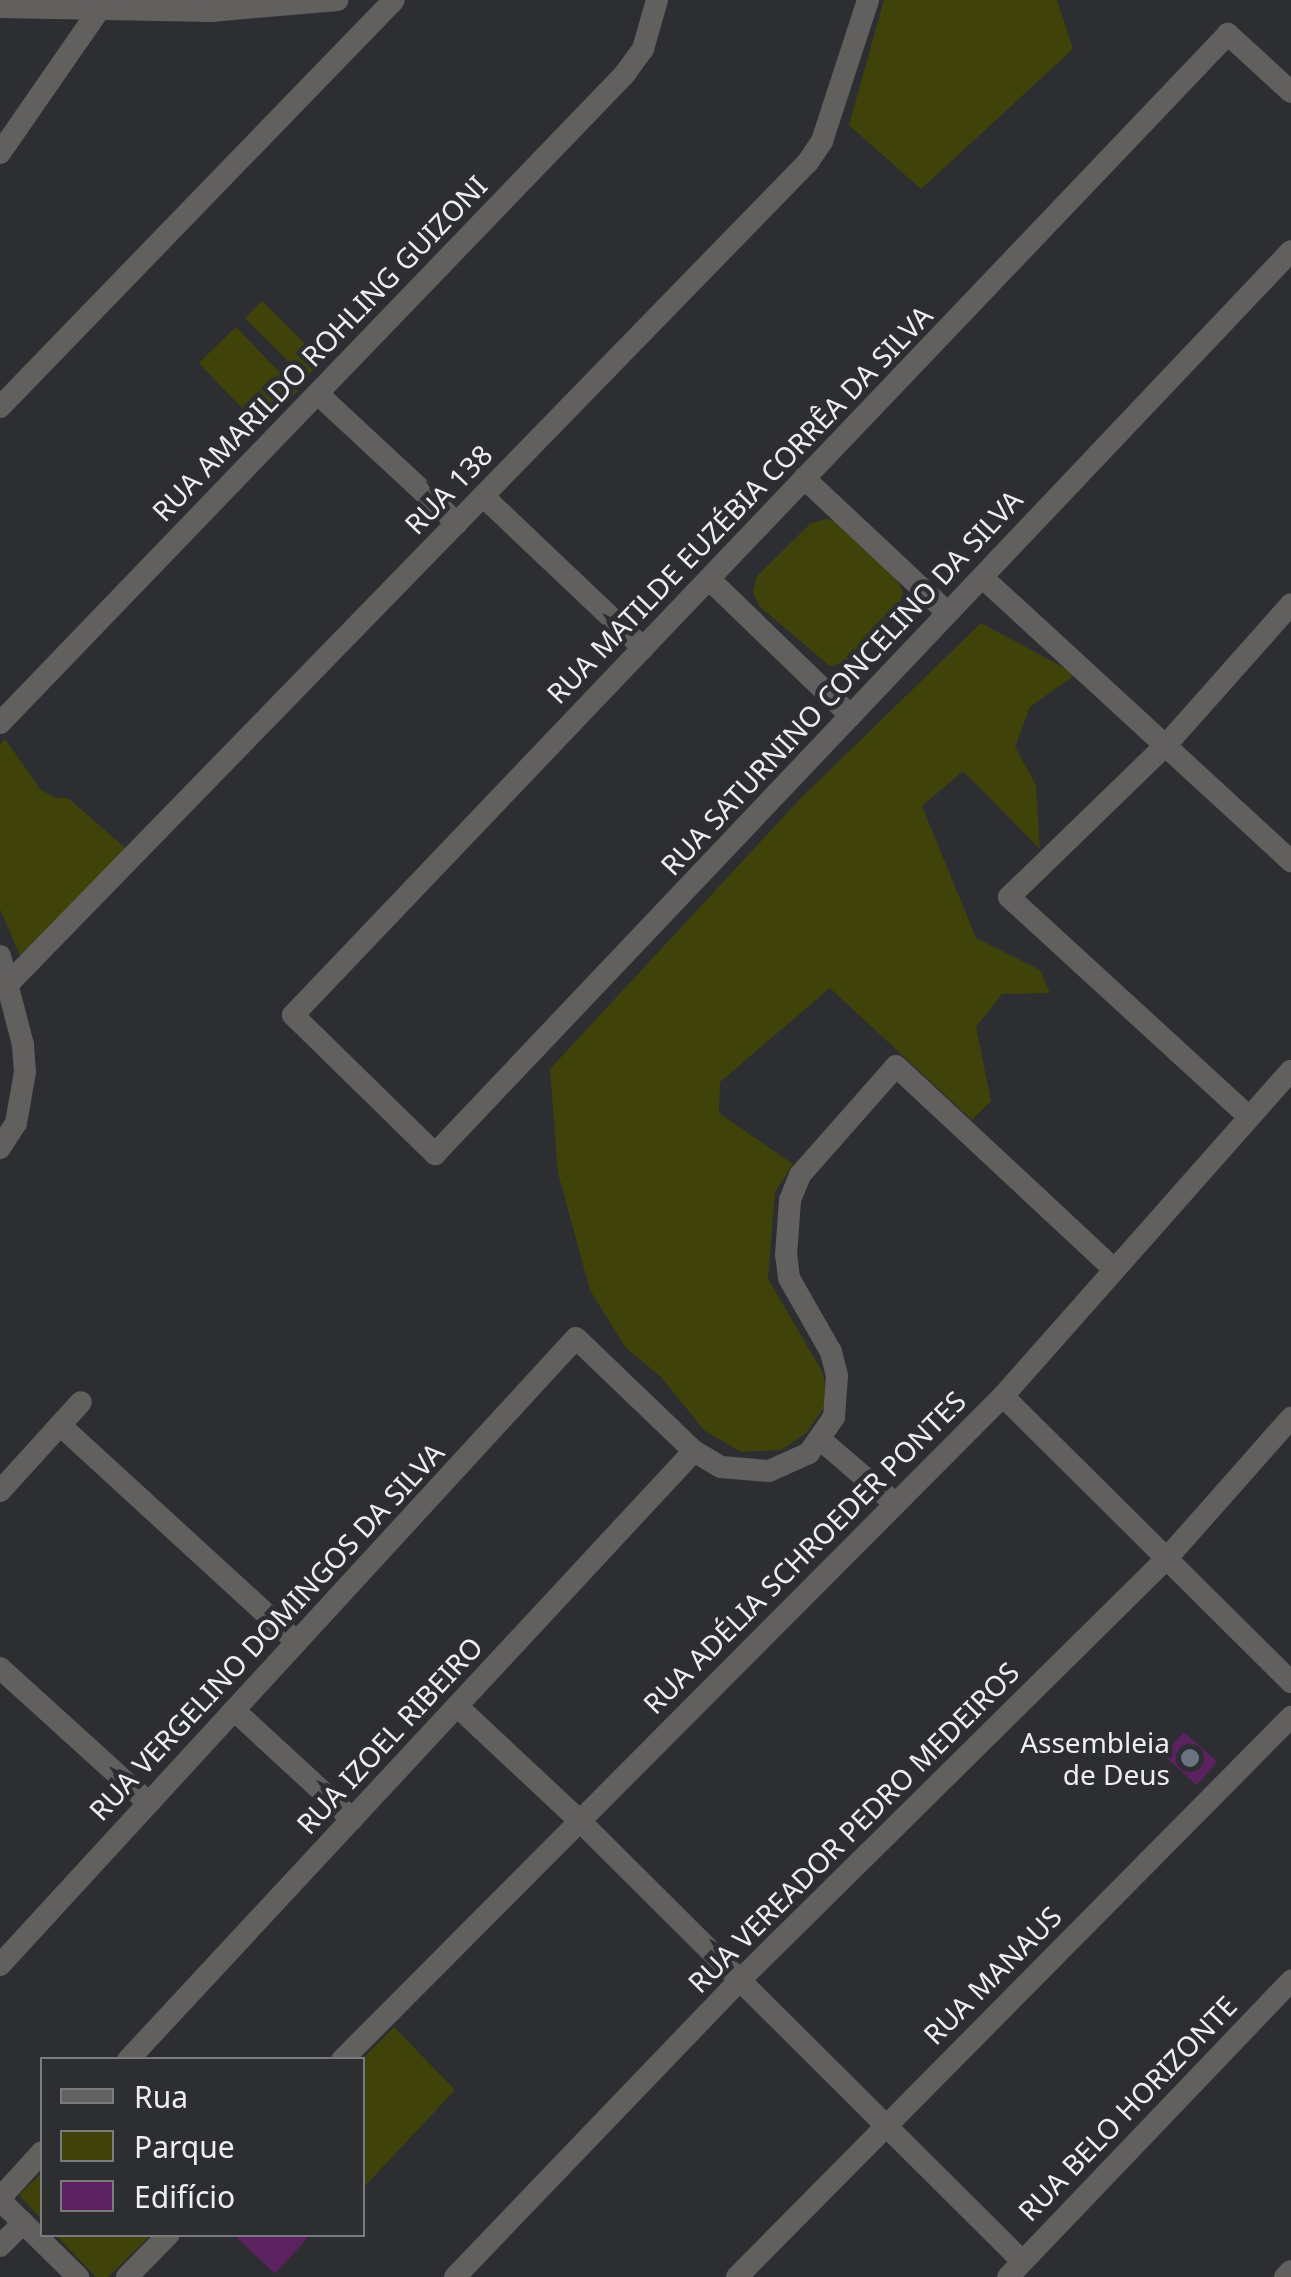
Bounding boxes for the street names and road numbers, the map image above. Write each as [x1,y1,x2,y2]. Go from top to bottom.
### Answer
street label: RUA AMARILDO ROHLING GUIZONI [145,168,493,528]
street label: RUA MATILDE EUZÉBIA CORRÊA DA SILVA [539,298,939,710]
street label: RUA 138 [397,437,499,541]
street label: RUA SATURNINO CONCELINO DA SILVA [653,482,1029,882]
street label: RUA ADÉLIA SCHROEDER PONTES [636,1384,972,1720]
street label: RUA VERGELINO DOMINGOS DA SILVA [82,1435,450,1827]
street label: RUA IZOEL RIBEIRO [289,1630,489,1840]
street label: RUA VEREADOR PEDRO MEDEIROS [681,1655,1025,1999]
street label: RUA MANAUS [916,1899,1068,2051]
street label: RUA BELO HORIZONTE [1011,1989,1243,2227]

